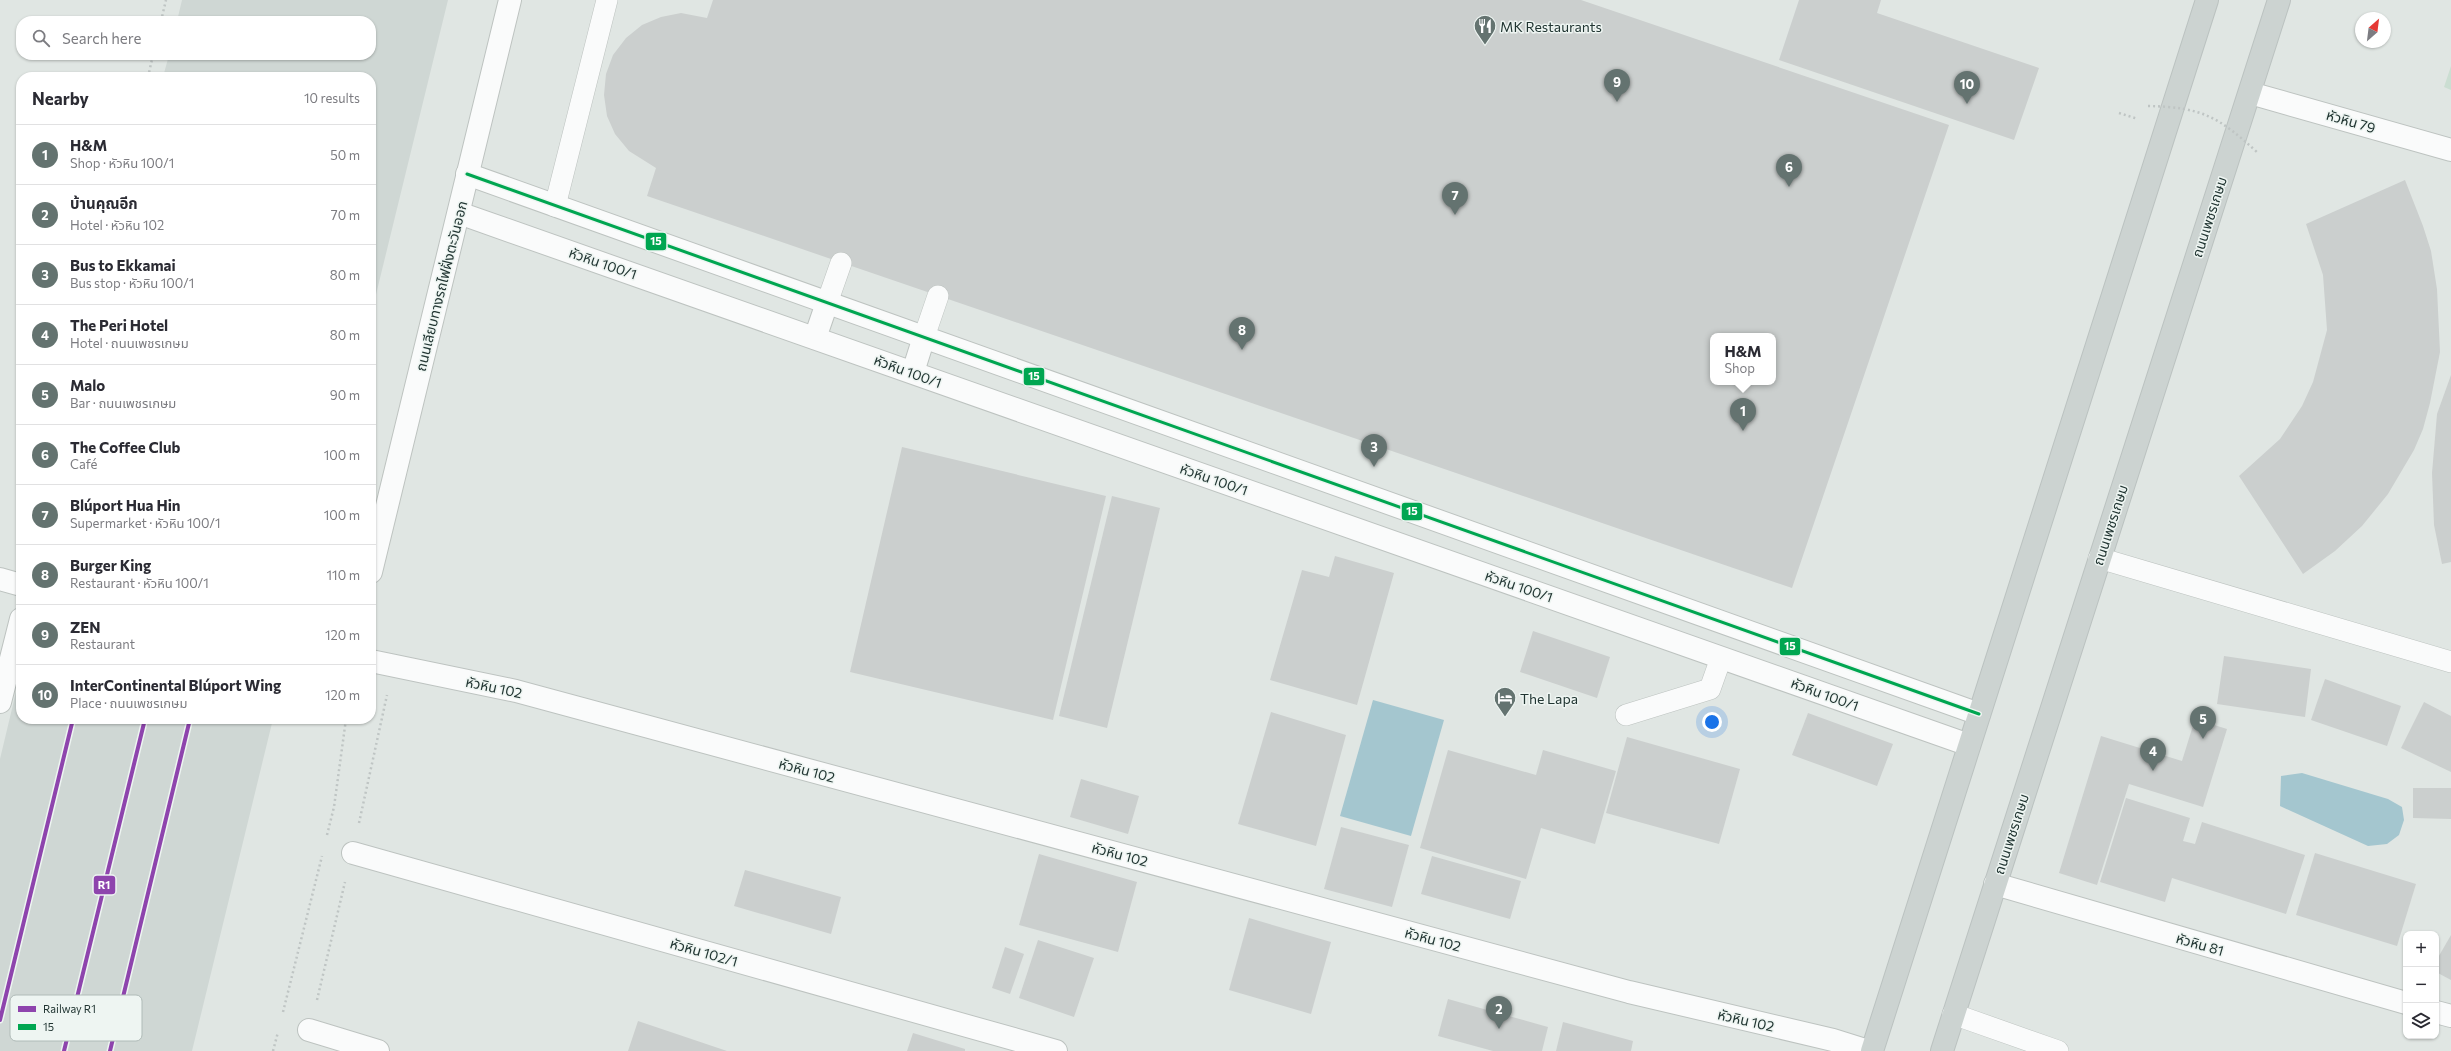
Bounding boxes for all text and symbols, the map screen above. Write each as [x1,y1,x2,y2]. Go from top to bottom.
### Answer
north arrow [2355,12,2391,48]
restaurant icon: MK Restaurants [1472,13,1498,46]
search box [16,16,376,60]
place label: MK Restaurants [1500,18,1602,35]
icon: search [30,27,52,49]
text: Search here [62,29,141,47]
pin: 9 [1604,69,1630,102]
pin: 10 [1954,71,1980,104]
text: Nearby [32,88,89,109]
text: 10 results [304,90,360,106]
street label: หัวหิน 79 [2324,106,2378,136]
text: H&M [70,136,107,154]
text: 1 [42,147,48,163]
text: 50 m [330,147,360,163]
pin: 6 [1776,154,1802,187]
text: Shop · หัวหิน 100/1 [70,155,174,171]
street label: ถนนเพชรเกษม [2188,175,2230,259]
pin: 7 [1442,182,1468,215]
text: บ้านคุณอีก [70,194,138,212]
street label: ถนนเลียบทางรถไฟฝั่งตะวันออก [411,199,470,373]
text: 2 [41,207,49,223]
text: 70 m [331,207,360,223]
text: Hotel · หัวหิน 102 [70,217,164,233]
line badge: 15 [645,232,667,251]
text: 15 [650,234,662,247]
street label: หัวหิน 100/1 [567,243,639,283]
text: Bus to Ekkamai [70,256,176,274]
text: 3 [41,267,49,283]
text: 80 m [330,267,360,283]
text: Bus stop · หัวหิน 100/1 [70,275,194,291]
text: The Peri Hotel [70,316,168,334]
pin: 8 [1229,317,1255,350]
text: 4 [41,327,49,343]
text: 80 m [330,327,360,343]
popup [1710,333,1776,385]
text: Hotel · ถนนเพชรเกษม [70,335,189,351]
text: H&M [1724,342,1762,360]
street label: หัวหิน 100/1 [872,351,944,391]
text: Shop [1724,360,1755,376]
line badge: 15 [1023,367,1045,386]
text: 15 [1028,369,1040,382]
text: Malo [70,376,105,394]
text: 5 [41,387,49,403]
text: 90 m [330,387,360,403]
text: Bar · ถนนเพชรเกษม [70,395,176,411]
pin: 1 [1730,398,1756,431]
pin: 3 [1361,434,1387,467]
text: The Coffee Club [70,438,180,456]
text: 6 [41,447,49,463]
text: 100 m [324,447,360,463]
text: Café [70,456,97,472]
street label: หัวหิน 100/1 [1178,459,1250,499]
street label: ถนนเพชรเกษม [2089,483,2131,567]
text: Blúport Hua Hin [70,496,181,514]
line badge: 15 [1401,502,1423,521]
text: 15 [1406,504,1418,517]
text: 7 [41,507,49,523]
text: 100 m [324,507,360,523]
text: Supermarket · หัวหิน 100/1 [70,515,221,531]
text: Burger King [70,556,151,574]
street label: หัวหิน 100/1 [1483,566,1555,606]
text: 8 [41,567,49,583]
text: 110 m [327,567,360,583]
text: Restaurant · หัวหิน 100/1 [70,575,209,591]
text: ZEN [70,618,101,636]
text: 9 [41,627,49,643]
text: 120 m [325,627,360,643]
text: Restaurant [70,636,135,652]
line badge: 15 [1779,637,1801,656]
text: 15 [1784,639,1796,652]
street label: หัวหิน 102 [464,673,524,701]
street label: หัวหิน 100/1 [1789,674,1861,714]
text: InterContinental Blúport Wing [70,676,281,694]
hotel icon: The Lapa [1492,685,1518,718]
text: 10 [38,687,52,703]
text: 120 m [325,687,360,703]
place label: The Lapa [1520,690,1578,707]
text: Place · ถนนเพชรเกษม [70,695,187,711]
pin: 5 [2190,706,2216,739]
your location [1702,712,1722,732]
pin: 4 [2140,738,2166,771]
street label: หัวหิน 102 [777,754,837,786]
street label: ถนนเพชรเกษม [1990,792,2032,876]
street label: หัวหิน 102 [1090,838,1150,870]
line badge: R1 [93,875,116,895]
text: R1 [98,878,110,891]
street label: หัวหิน 102 [1403,923,1463,955]
street label: หัวหิน 81 [2174,929,2226,959]
map controls [2403,931,2439,1039]
button: + [2403,931,2439,967]
street label: หัวหิน 102/1 [668,934,740,970]
button: − [2403,967,2439,1003]
legend [10,995,142,1041]
pin: 2 [1486,996,1512,1029]
text: Railway R1 [43,1002,96,1015]
button: layers [2403,1003,2439,1039]
street label: หัวหิน 102 [1716,1005,1776,1035]
text: 15 [43,1020,54,1033]

